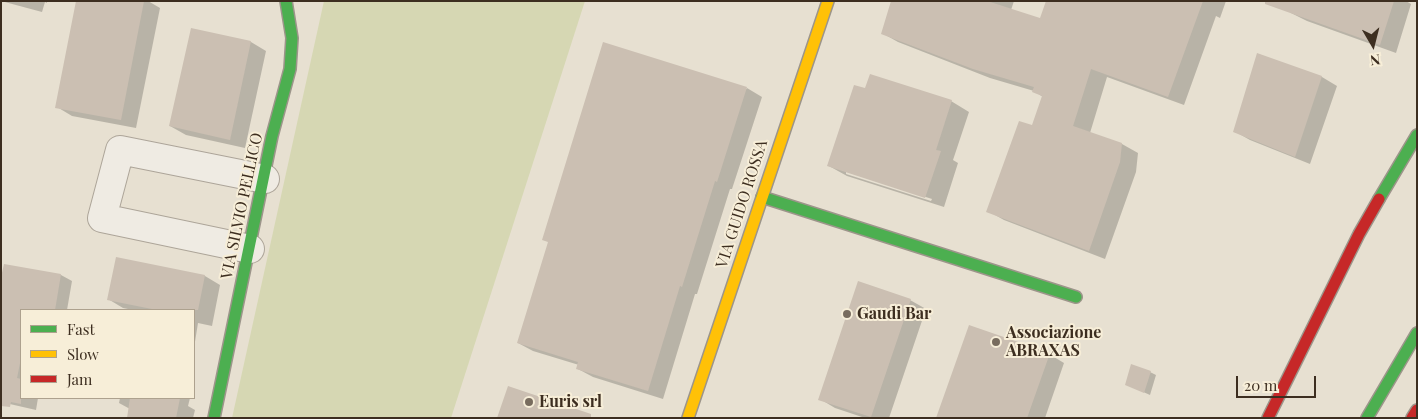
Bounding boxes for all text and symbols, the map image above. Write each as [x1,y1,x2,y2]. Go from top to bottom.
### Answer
north arrow [1348,20,1398,70]
text: N [1369,50,1381,70]
street label: VIA SILVIO PELLICO [217,131,267,281]
street label: VIA GUIDO ROSSA [712,137,772,271]
place label: Gaudi Bar [857,304,932,324]
marker: Gaudi Bar [841,308,853,320]
legend [20,309,195,399]
text: Fast [67,319,95,339]
place label: Associazione ABRAXAS [1006,323,1101,361]
marker: Associazione ABRAXAS [990,336,1002,348]
text: Slow [67,344,99,364]
scale bar [1238,366,1318,398]
text: Jam [67,369,92,389]
text: 20 m [1244,375,1277,395]
place label: Euris srl [539,392,602,412]
marker: Euris srl [523,396,535,408]

